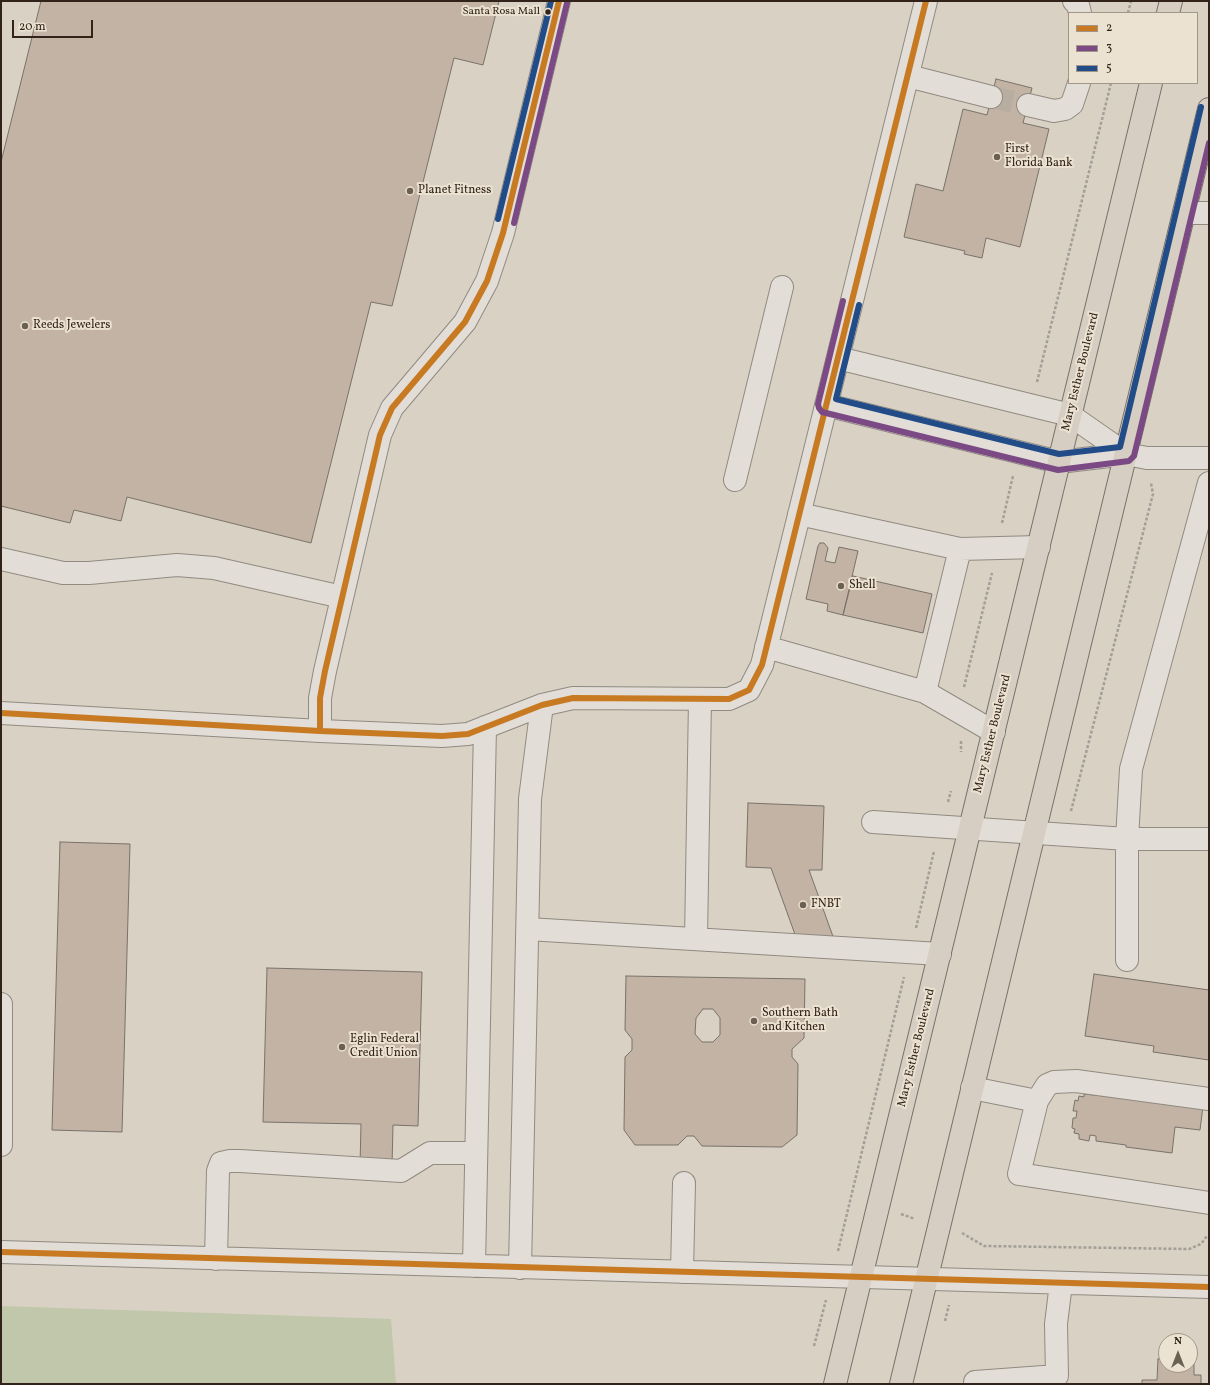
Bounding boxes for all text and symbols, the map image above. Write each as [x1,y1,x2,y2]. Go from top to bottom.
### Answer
place label: Santa Rosa Mall [463,5,540,19]
marker: Santa Rosa Mall [543,7,553,17]
scale bar [14,12,95,38]
legend [1068,12,1198,84]
text: 20 m [19,19,46,35]
text: 2 [1106,20,1112,36]
text: 3 [1106,40,1112,56]
text: 5 [1106,60,1112,76]
place label: First Florida Bank [1005,143,1073,171]
marker: First Florida Bank [992,152,1002,162]
place label: Planet Fitness [418,184,491,198]
marker: Planet Fitness [405,186,415,196]
street label: Mary Esther Boulevard [1059,311,1103,433]
place label: Reeds Jewelers [33,319,110,333]
marker: Reeds Jewelers [20,321,30,331]
place label: Shell [849,579,876,593]
marker: Shell [836,581,846,591]
street label: Mary Esther Boulevard [971,673,1015,795]
place label: FNBT [811,898,841,912]
marker: FNBT [798,900,808,910]
street label: Mary Esther Boulevard [895,987,939,1109]
place label: Southern Bath and Kitchen [762,1007,838,1035]
marker: Southern Bath and Kitchen [749,1016,759,1026]
place label: Eglin Federal Credit Union [350,1033,419,1061]
marker: Eglin Federal Credit Union [337,1042,347,1052]
north arrow [1158,1333,1198,1373]
text: N [1174,1334,1182,1349]

